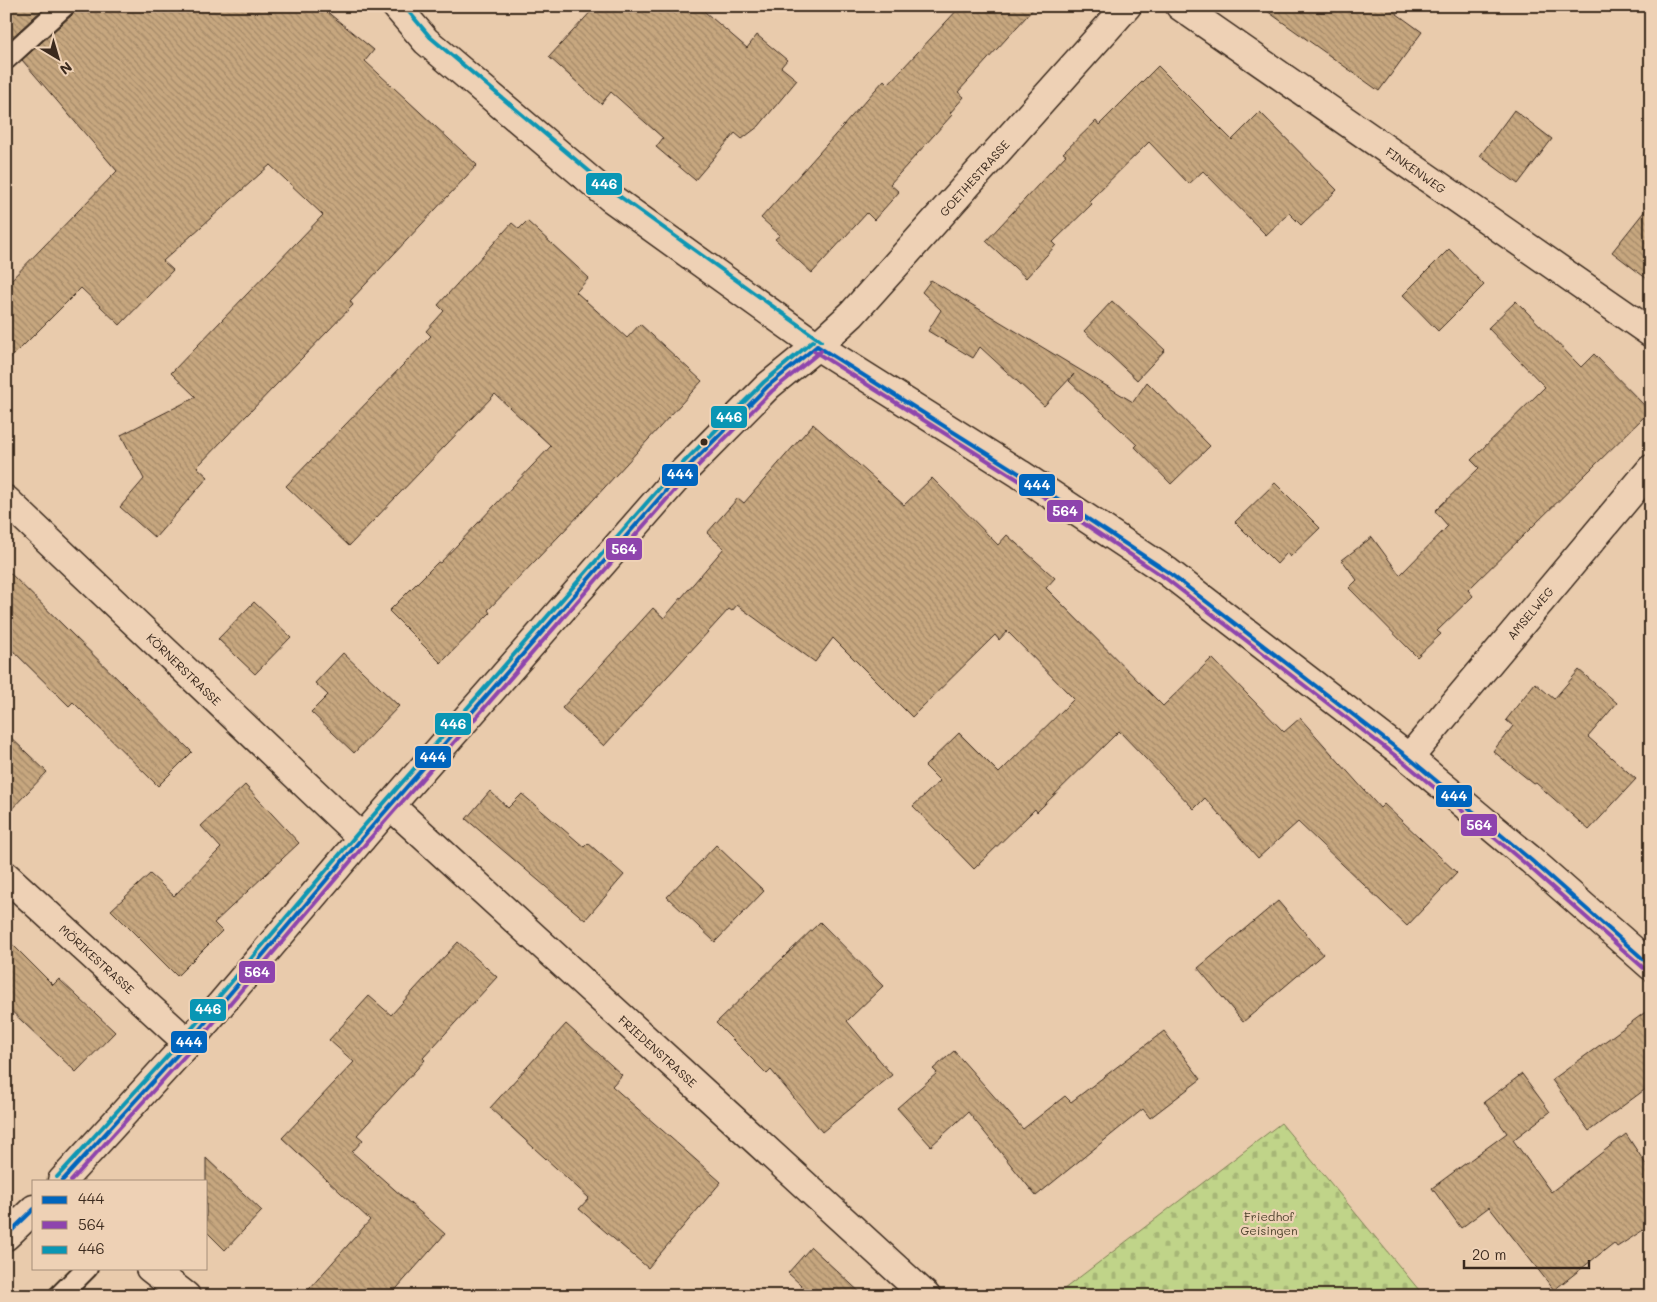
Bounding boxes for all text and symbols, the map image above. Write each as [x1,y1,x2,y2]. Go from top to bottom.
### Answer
north arrow [32,32,82,82]
text: N [56,58,76,79]
street label: GOETHESTRASSE [936,136,1013,219]
street label: FINKENWEG [1383,143,1449,197]
line badge: 446 [585,172,623,196]
text: 446 [591,174,617,193]
line badge: 446 [710,405,748,429]
text: 446 [716,407,742,426]
unlabelled marker [699,437,709,447]
line badge: 444 [661,463,699,487]
text: 444 [667,464,693,483]
line badge: 444 [1018,473,1056,497]
text: 444 [1024,475,1050,494]
line badge: 564 [1046,499,1084,523]
text: 564 [1052,501,1078,520]
line badge: 564 [605,537,643,561]
text: 564 [611,539,637,558]
street label: AMSELWEG [1503,583,1557,643]
street label: KÖRNERSTRASSE [143,629,225,709]
line badge: 446 [434,712,472,736]
text: 446 [440,714,466,733]
line badge: 444 [414,745,452,769]
text: 444 [420,747,446,766]
line badge: 444 [1435,784,1473,808]
text: 444 [1441,786,1467,805]
line badge: 564 [1460,813,1498,837]
text: 564 [1466,815,1492,834]
street label: MÖRIKESTRASSE [56,921,138,997]
line badge: 564 [238,960,276,984]
text: 564 [244,962,270,981]
line badge: 446 [189,998,227,1022]
text: 446 [195,999,221,1018]
street label: FRIEDENSTRASSE [615,1011,701,1091]
line badge: 444 [170,1030,208,1054]
text: 444 [176,1032,202,1051]
legend [32,1180,208,1270]
text: 444 [78,1188,105,1208]
park label: Friedhof Geisingen [1240,1208,1298,1238]
text: 564 [78,1214,105,1234]
scale bar [1464,1237,1590,1269]
text: 446 [78,1238,105,1258]
text: 20 m [1472,1244,1506,1264]

